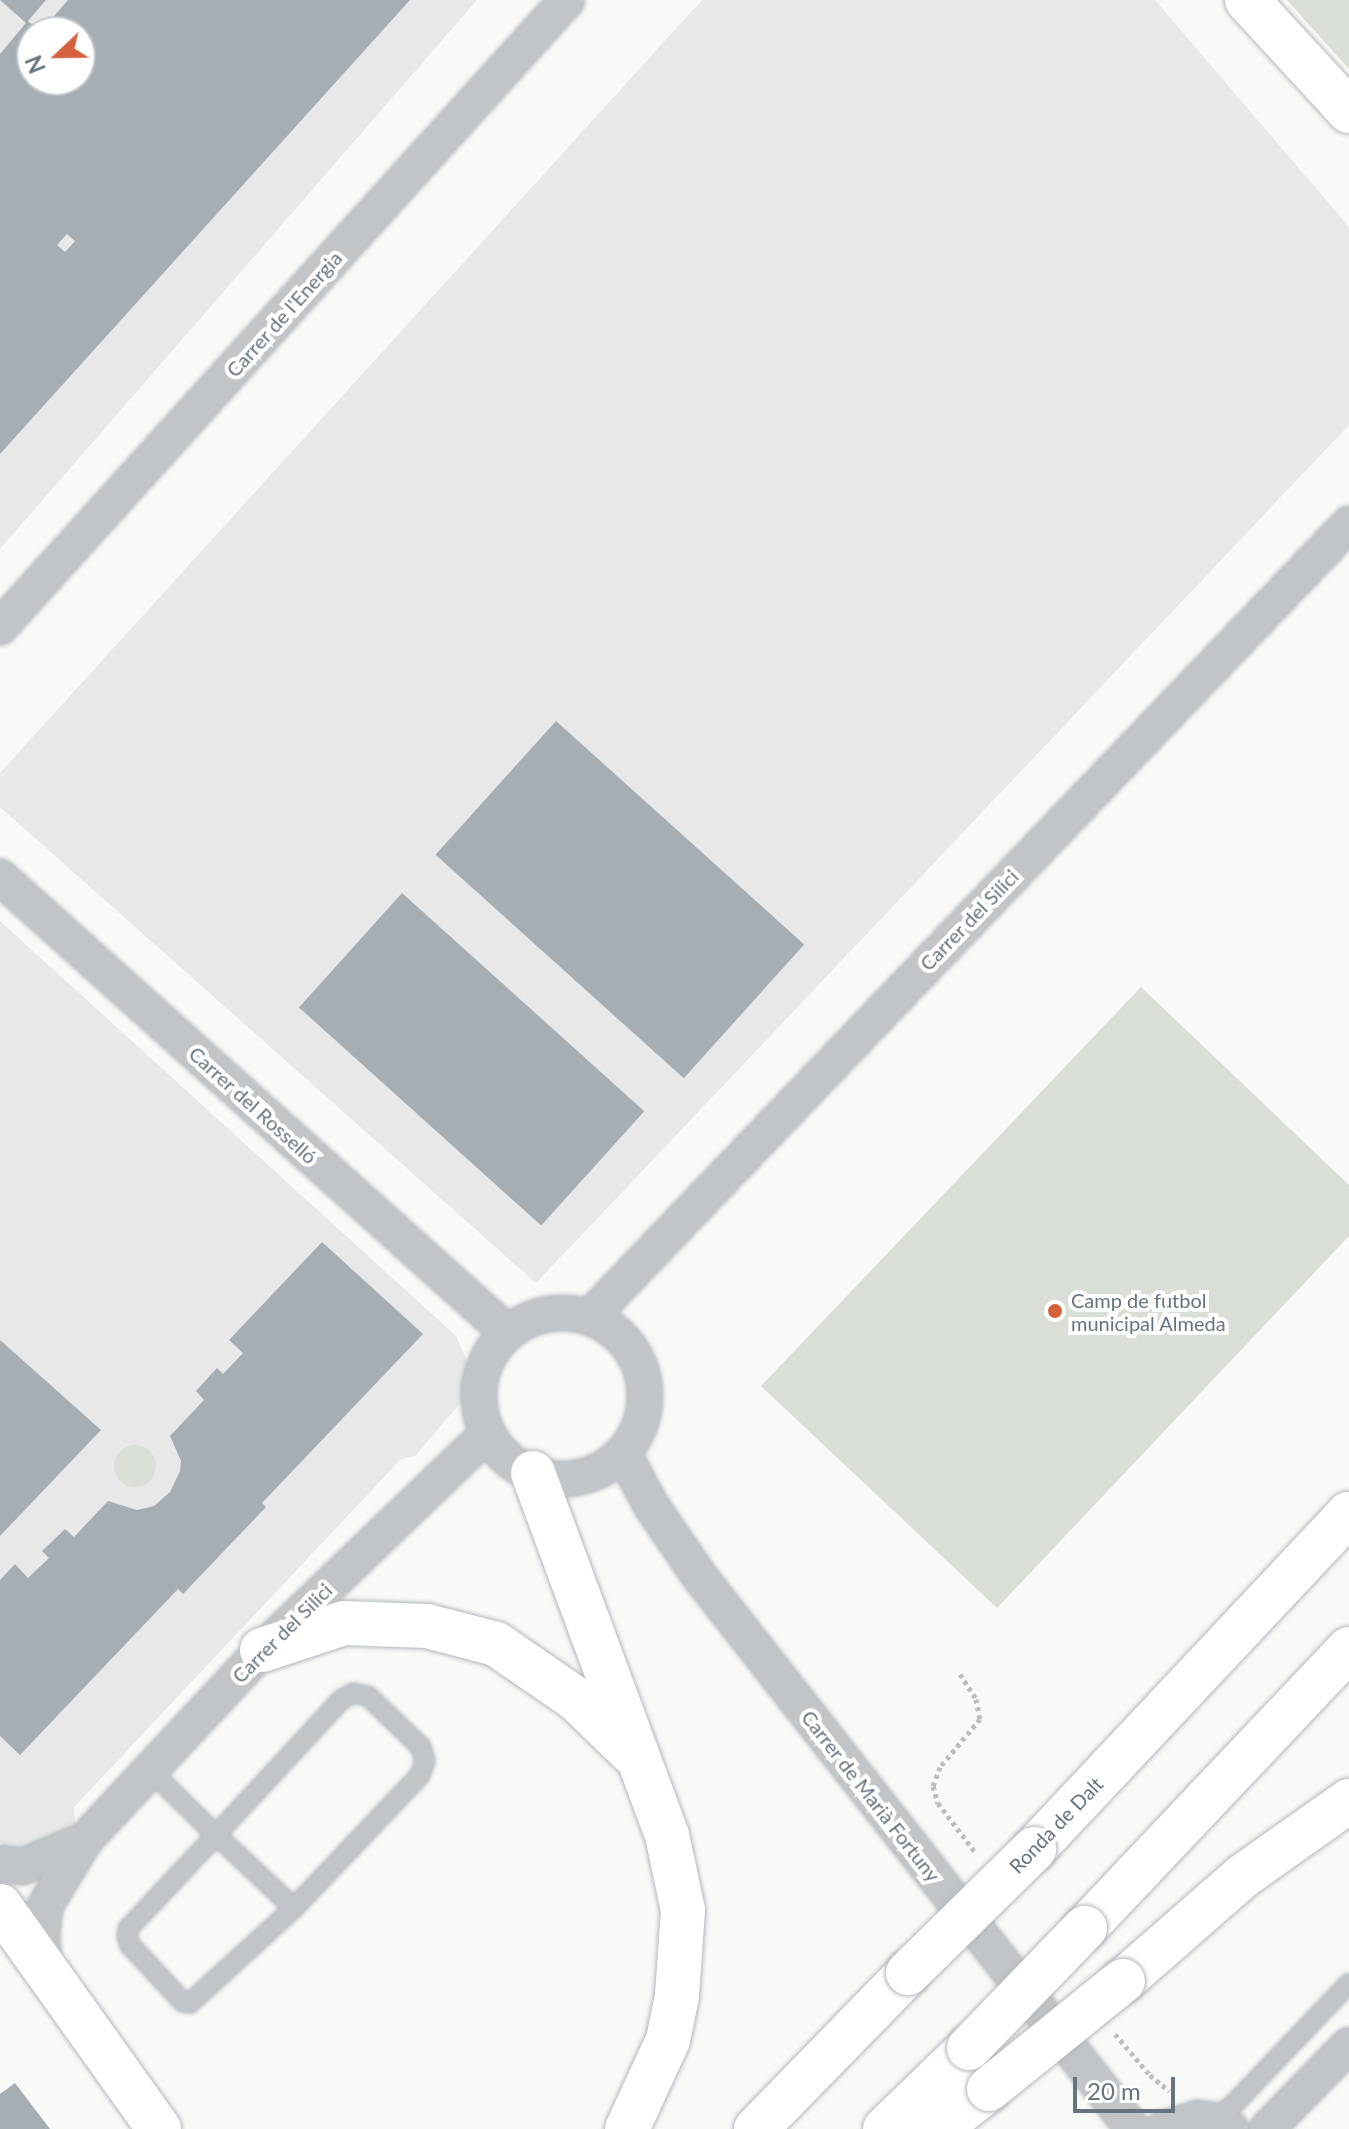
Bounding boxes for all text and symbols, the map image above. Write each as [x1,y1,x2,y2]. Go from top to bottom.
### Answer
north arrow [16,16,96,96]
text: N [19,52,51,77]
street label: Carrer de l'Energia [221,246,347,382]
street label: Carrer del Silici [915,864,1023,976]
street label: Carrer del Rosselló [184,1041,322,1169]
place label: Camp de futbol municipal Almeda [1071,1288,1226,1335]
marker: Camp de futbol municipal Almeda [1046,1302,1064,1320]
street label: Carrer del Silici [227,1578,337,1688]
street label: Carrer de Marià Fortuny [797,1705,945,1887]
street label: Ronda de Dalt [1004,1772,1108,1878]
scale bar [1077,2061,1179,2111]
text: 20 m [1087,2076,1141,2105]

